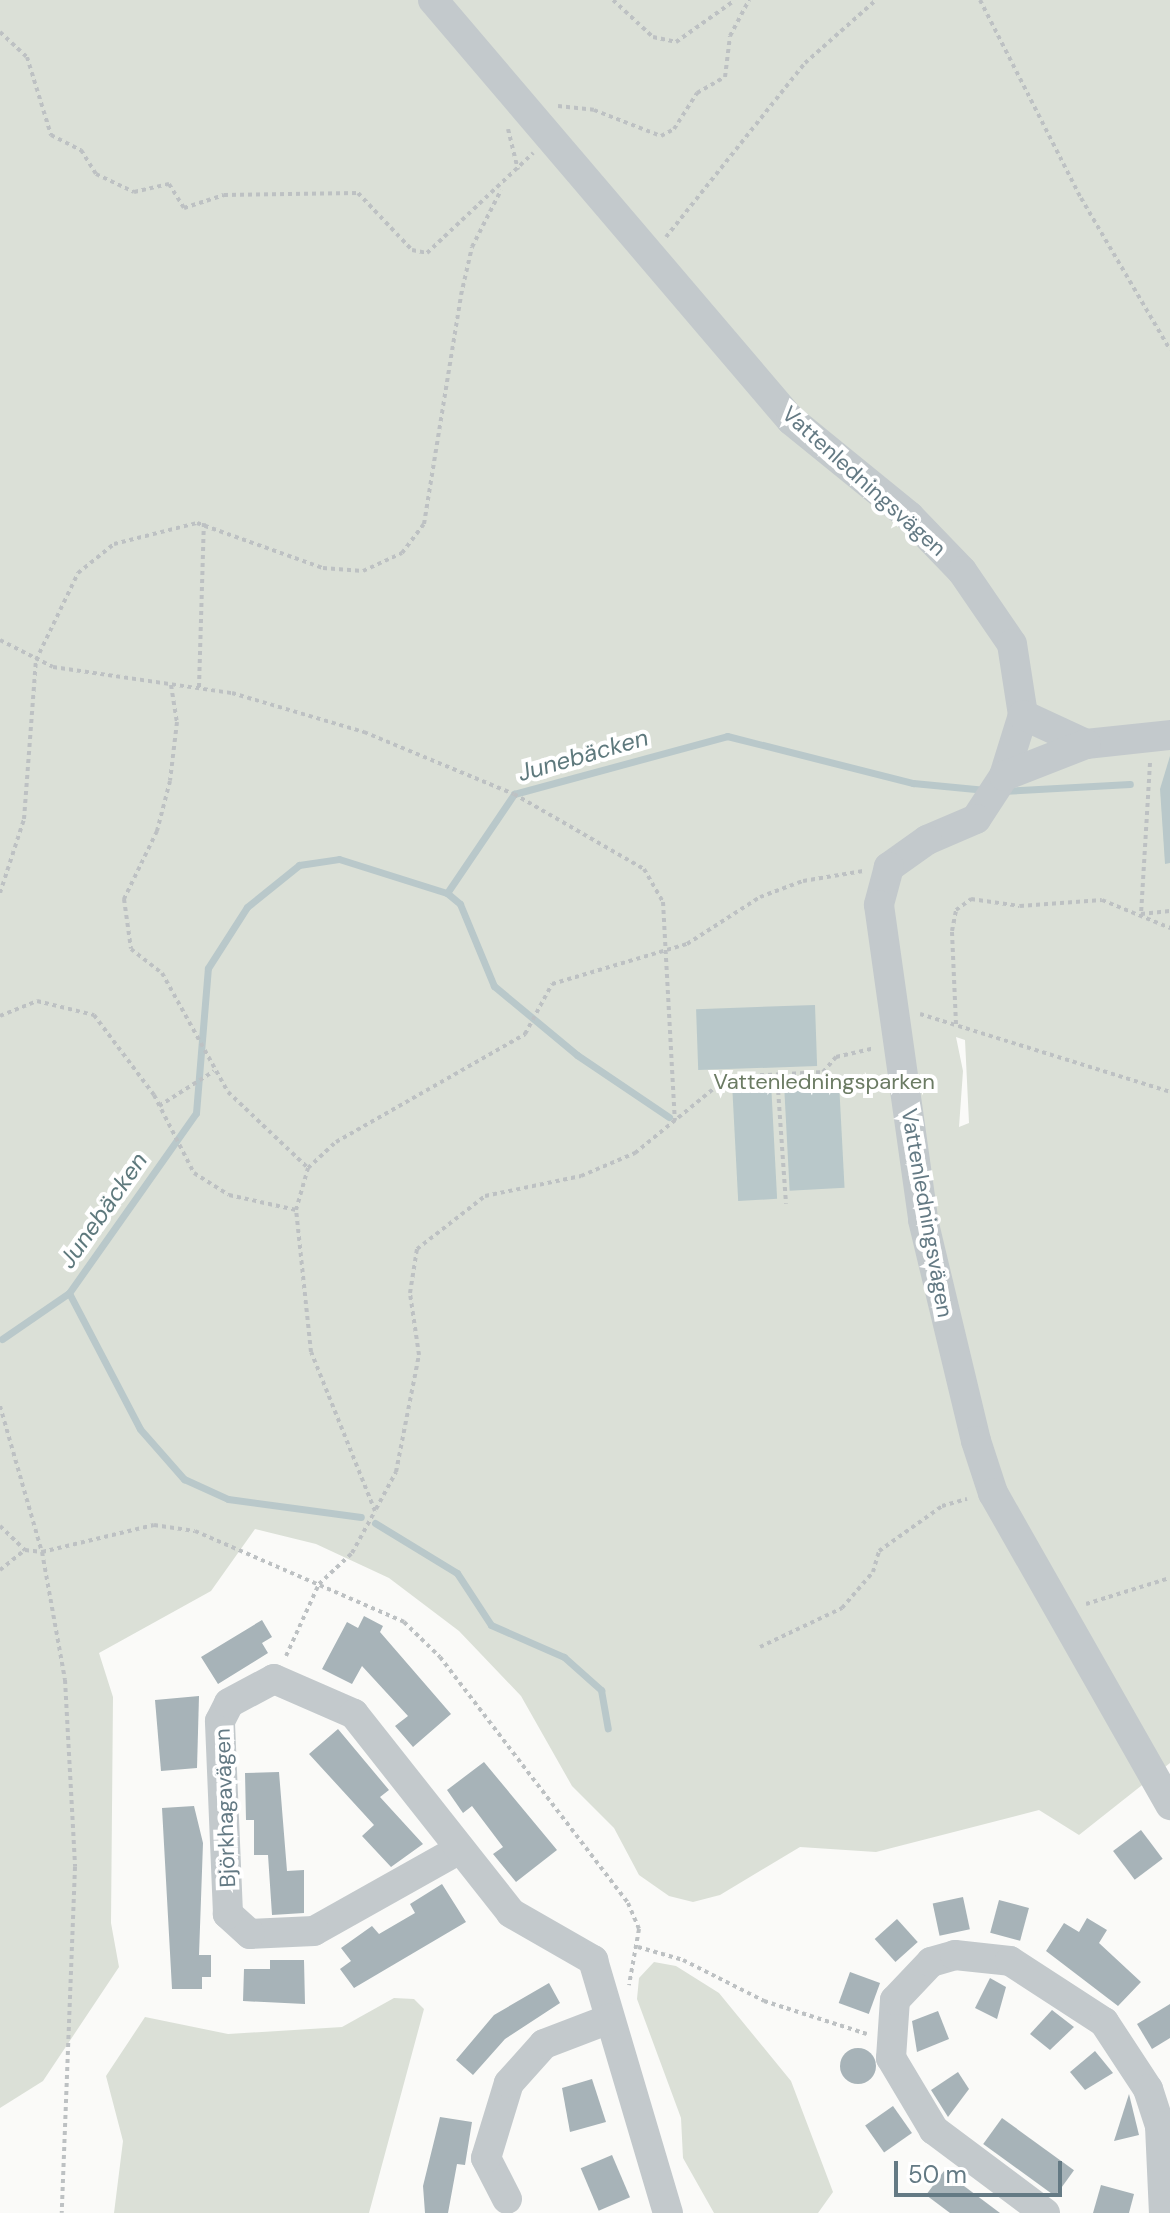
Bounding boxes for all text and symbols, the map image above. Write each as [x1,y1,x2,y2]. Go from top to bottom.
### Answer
street label: Vattenledningsvägen [777,400,951,562]
water label: Junebäcken [515,723,651,787]
park label: Vattenledningsparken [713,1069,935,1095]
street label: Vattenledningsvägen [896,1106,958,1320]
water label: Junebäcken [53,1147,153,1273]
street label: Björkhagavägen [209,1728,241,1888]
scale bar [898,2145,1066,2195]
text: 50 m [908,2159,967,2190]

